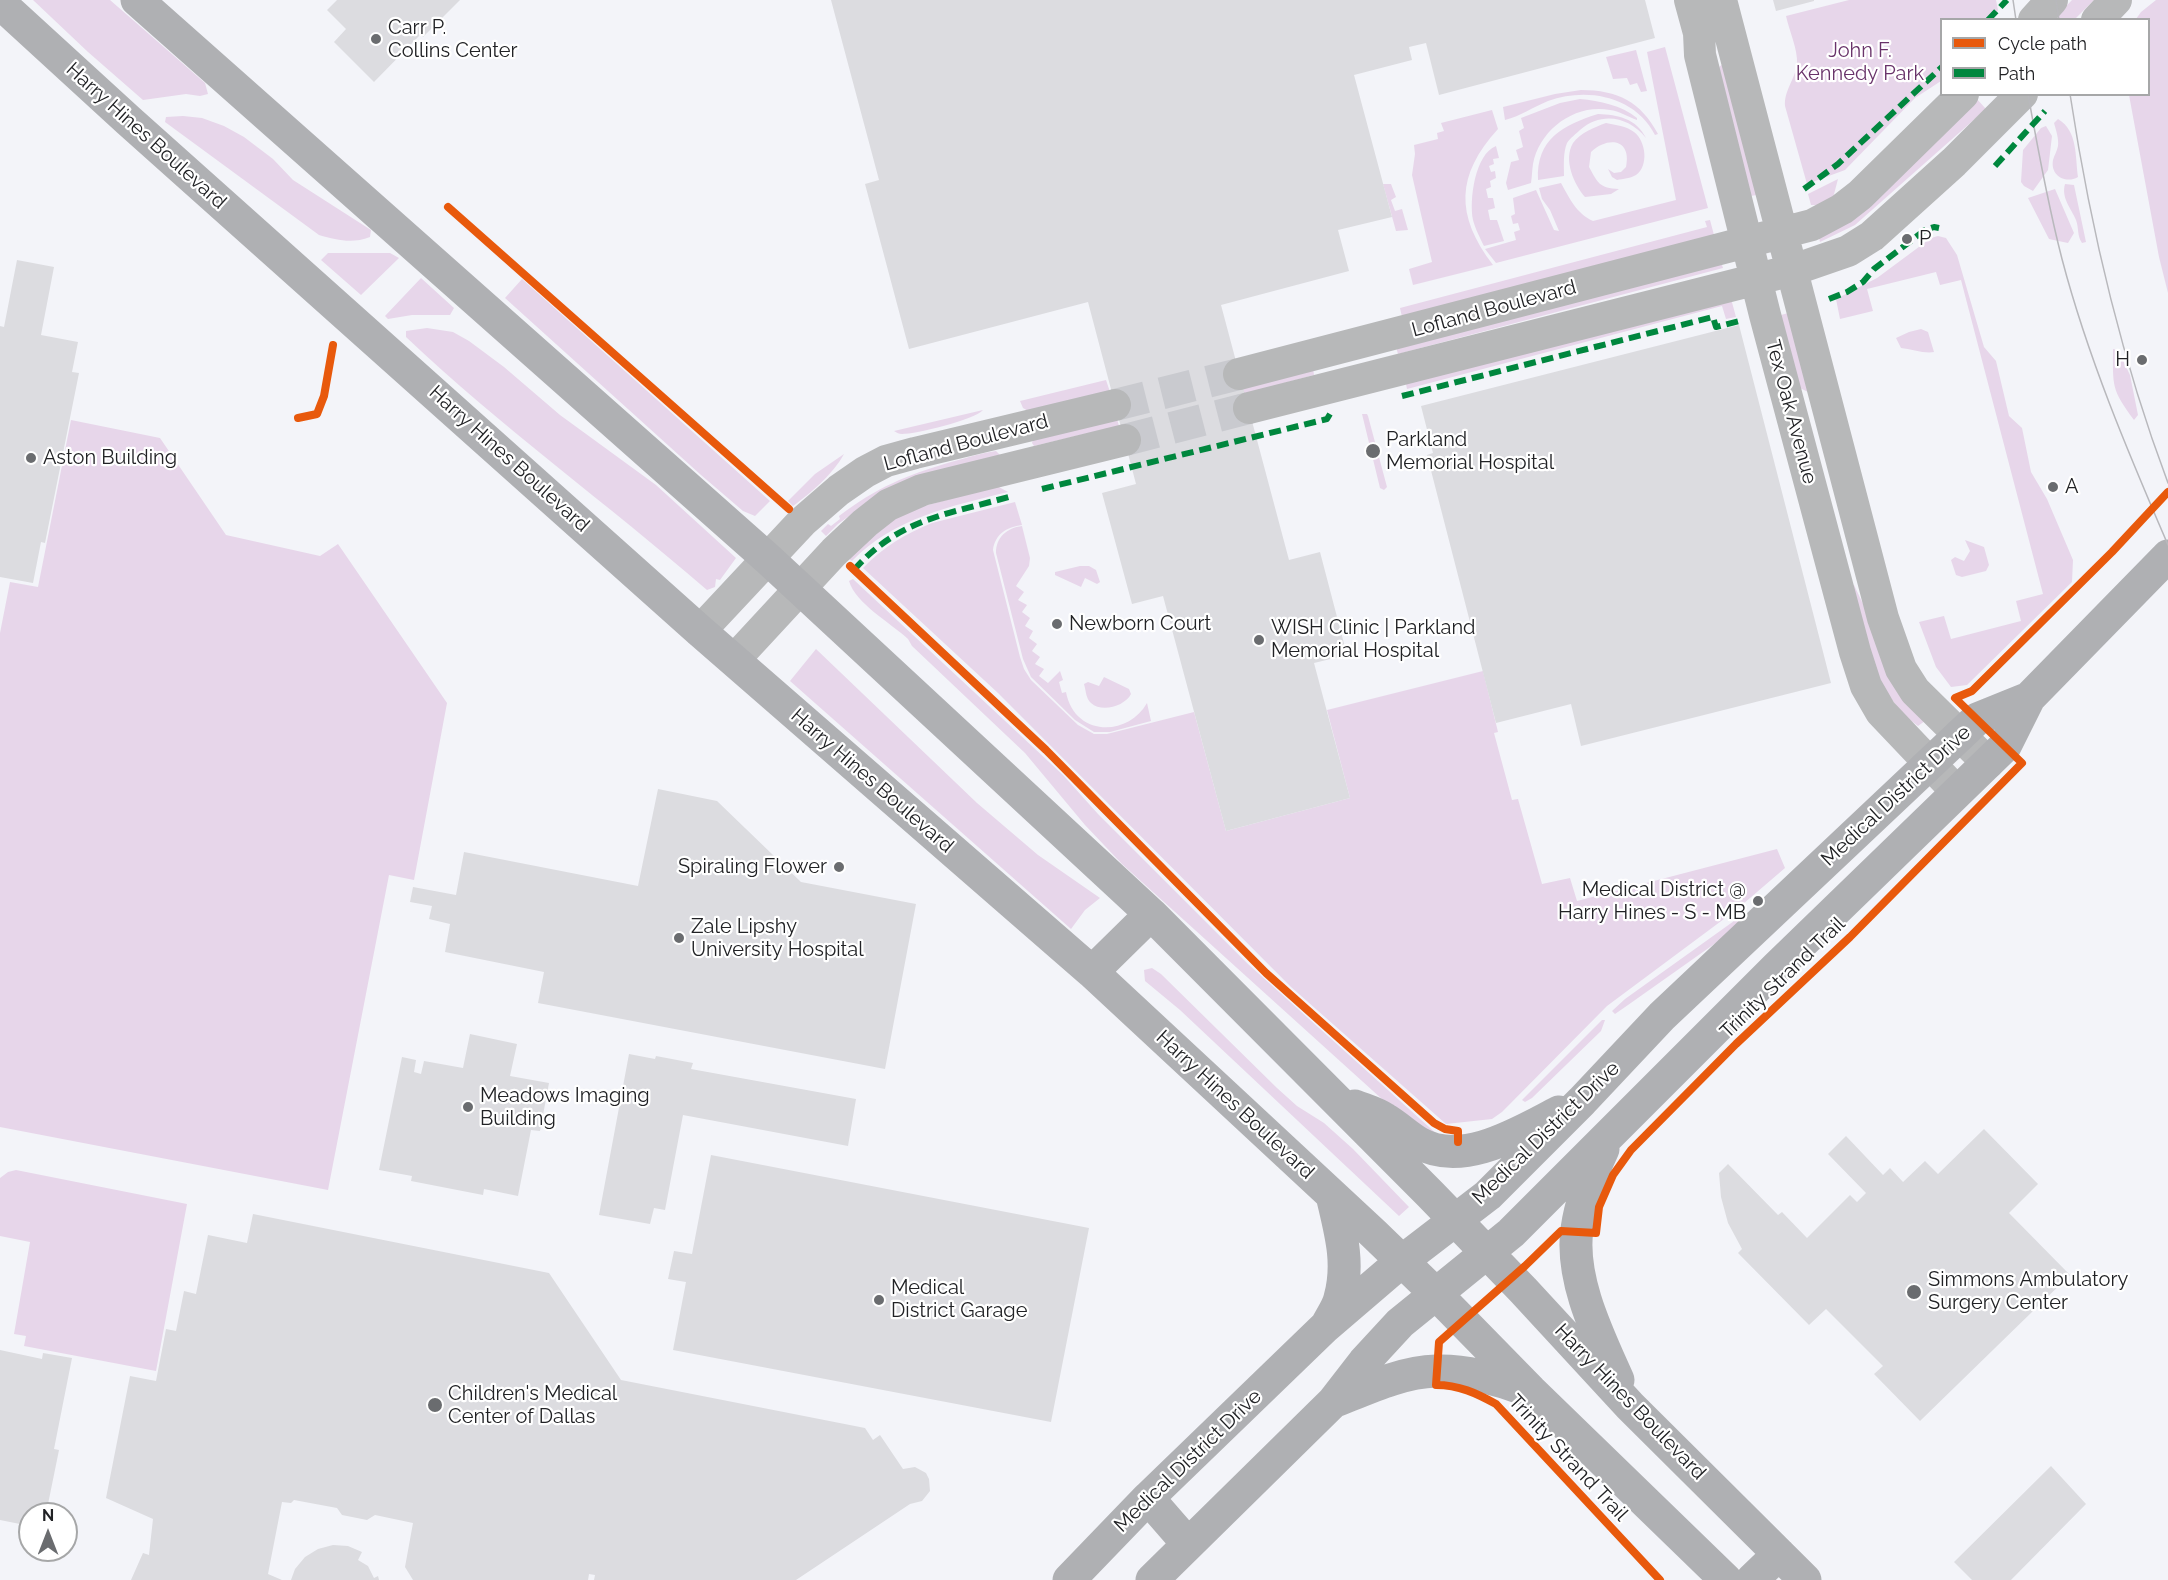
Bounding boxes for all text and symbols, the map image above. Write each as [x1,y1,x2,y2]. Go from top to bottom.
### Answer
place label: Carr P. Collins Center [388,16,518,63]
legend [1940,18,2150,96]
marker: Carr P. Collins Center [369,32,383,46]
text: Cycle path [1998,33,2087,54]
park label: John F. Kennedy Park [1796,39,1924,86]
street label: Harry Hines Boulevard [61,58,231,214]
text: Path [1998,63,2035,84]
place label: P [1919,227,1931,251]
marker: P [1900,232,1914,246]
street label: Lofland Boulevard [1409,275,1579,343]
street label: Tex Oak Avenue [1760,337,1822,487]
place label: H [2115,348,2130,372]
marker: H [2135,353,2149,367]
street label: Harry Hines Boulevard [424,381,594,537]
street label: Lofland Boulevard [881,409,1051,477]
place label: Parkland Memorial Hospital [1386,428,1554,475]
marker: Parkland Memorial Hospital [1364,442,1382,460]
place label: Aston Building [43,446,177,470]
marker: Aston Building [24,451,38,465]
place label: A [2065,475,2079,499]
marker: A [2046,480,2060,494]
place label: Newborn Court [1069,612,1211,636]
place label: WISH Clinic | Parkland Memorial Hospital [1271,616,1476,663]
marker: Newborn Court [1050,617,1064,631]
marker: WISH Clinic | Parkland Memorial Hospital [1252,633,1266,647]
street label: Harry Hines Boulevard [786,704,958,858]
street label: Medical District Drive [1816,721,1976,871]
place label: Spiraling Flower [678,855,827,879]
marker: Spiraling Flower [832,860,846,874]
place label: Medical District @ Harry Hines - S - MB [1558,878,1746,925]
marker: Medical District @ Harry Hines - S - MB [1751,894,1765,908]
street label: Trinity Strand Trail [1716,912,1850,1044]
place label: Zale Lipshy University Hospital [691,915,864,962]
marker: Zale Lipshy University Hospital [672,931,686,945]
street label: Harry Hines Boulevard [1151,1026,1319,1184]
street label: Medical District Drive [1467,1057,1625,1209]
place label: Meadows Imaging Building [480,1084,650,1131]
marker: Meadows Imaging Building [461,1100,475,1114]
place label: Simmons Ambulatory Surgery Center [1928,1268,2128,1315]
place label: Medical District Garage [891,1276,1027,1323]
marker: Simmons Ambulatory Surgery Center [1905,1283,1923,1301]
marker: Medical District Garage [872,1293,886,1307]
street label: Harry Hines Boulevard [1549,1319,1711,1485]
place label: Children's Medical Center of Dallas [448,1382,617,1429]
street label: Medical District Drive [1109,1385,1267,1537]
street label: Trinity Strand Trail [1503,1390,1633,1526]
marker: Children's Medical Center of Dallas [426,1396,444,1414]
north arrow [18,1502,78,1562]
text: N [42,1506,54,1525]

